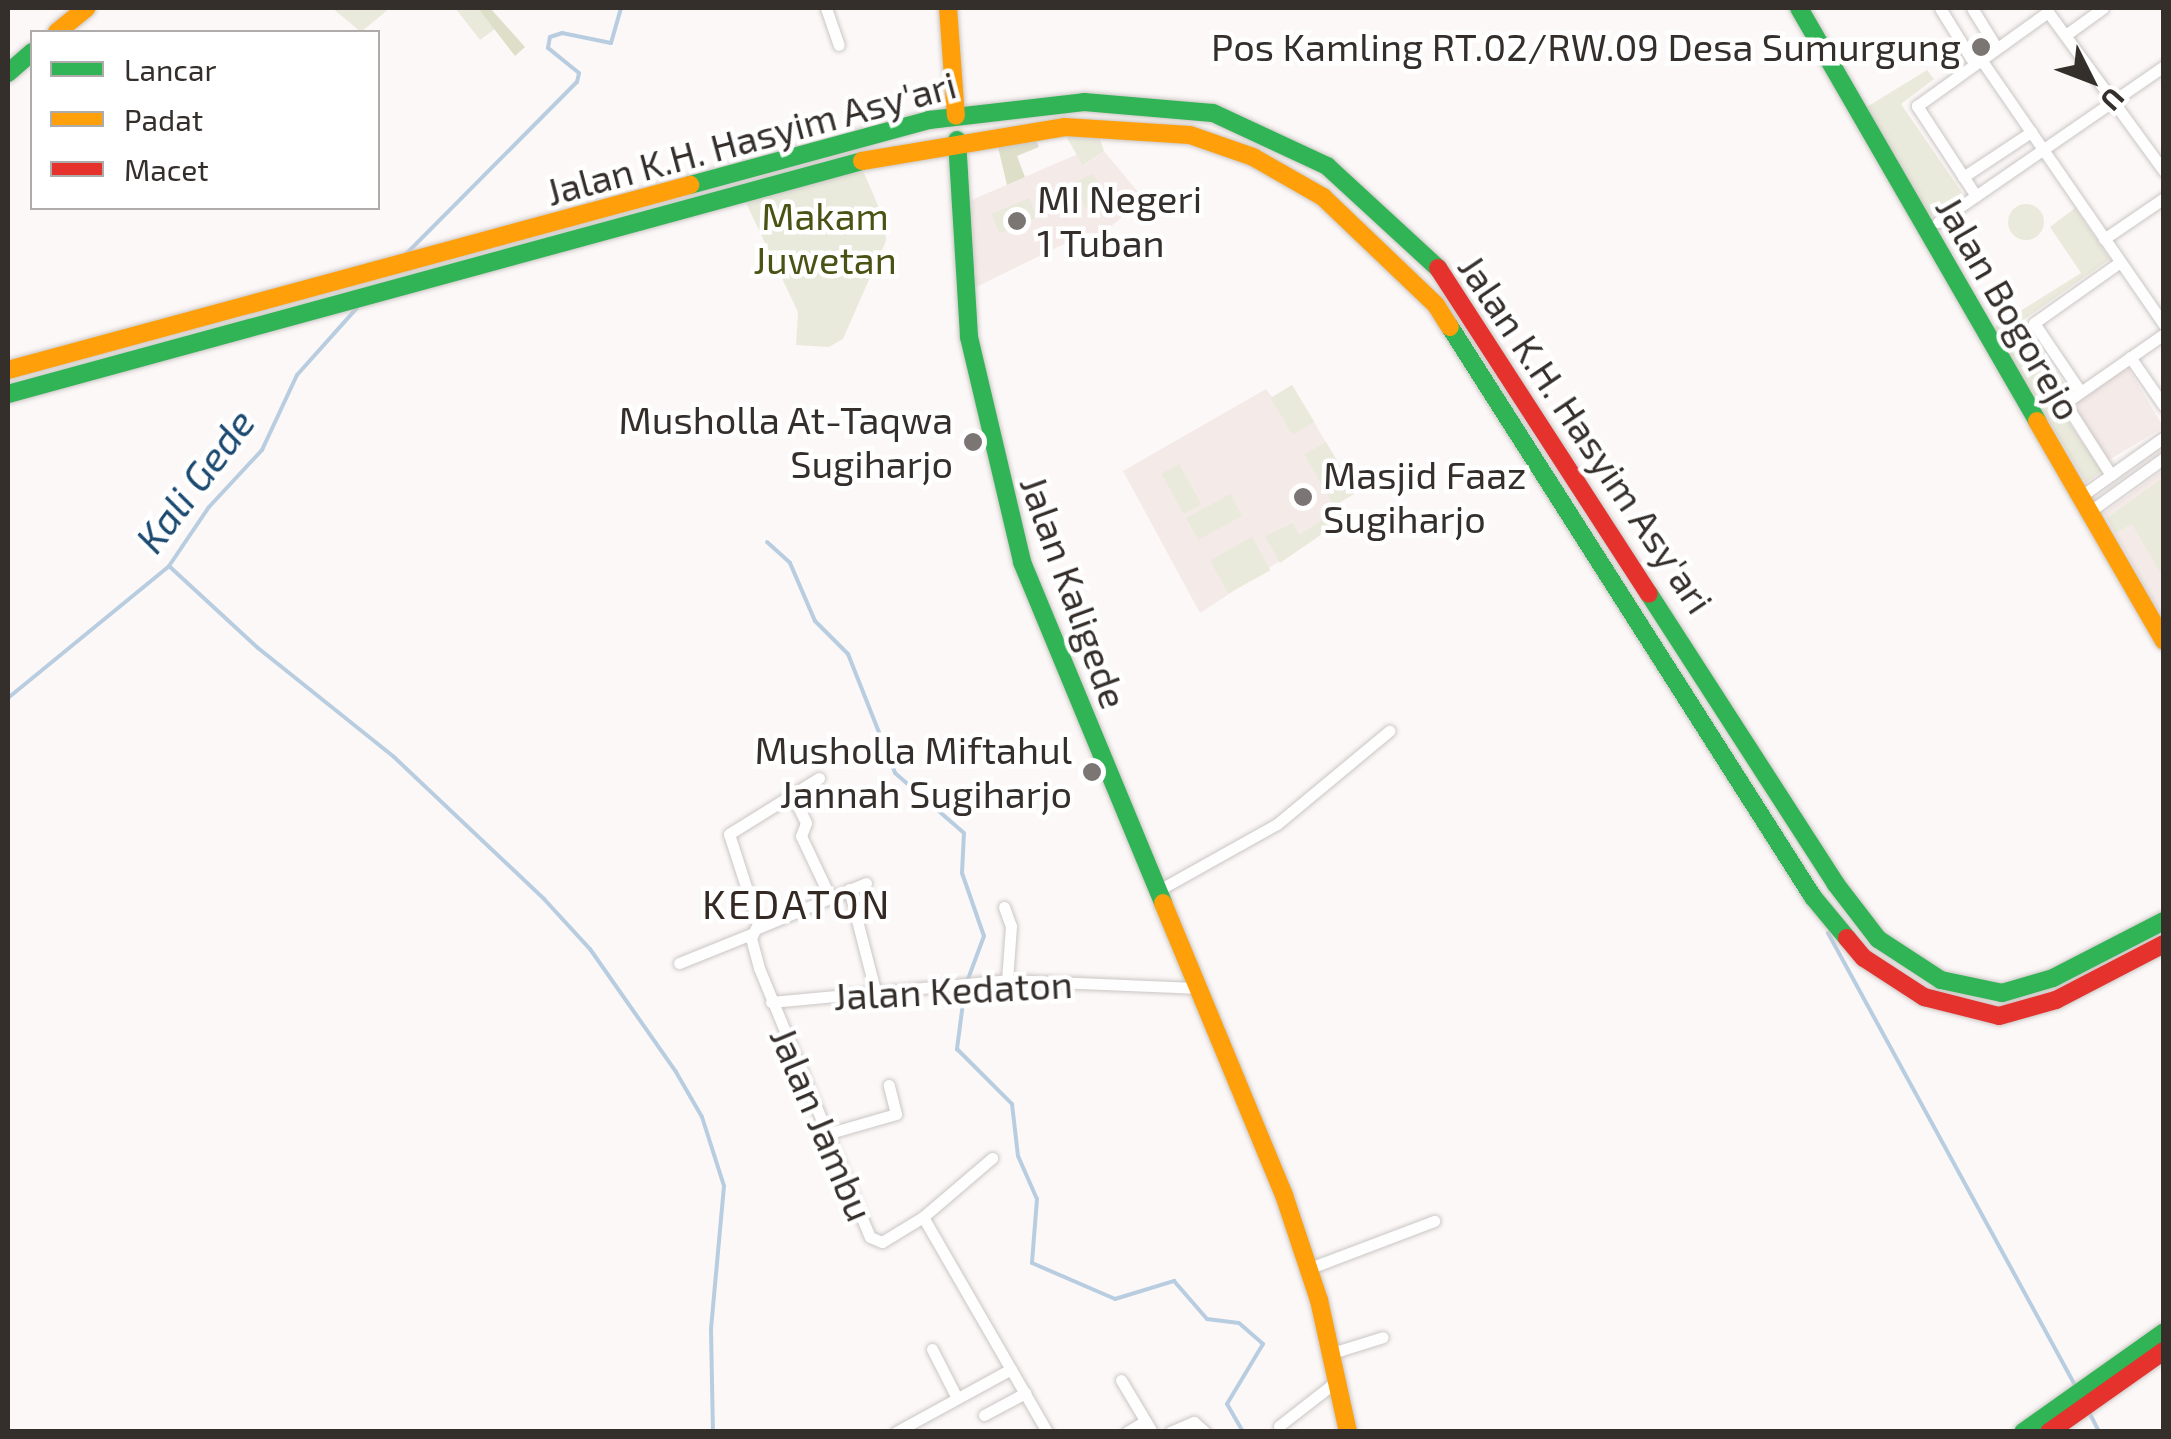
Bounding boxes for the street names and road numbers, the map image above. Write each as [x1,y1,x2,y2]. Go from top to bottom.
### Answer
street label: Jalan K.H. Hasyim Asy'ari [541,61,961,215]
street label: Jalan Bogorejo [1927,188,2091,428]
street label: Jalan K.H. Hasyim Asy'ari [1449,246,1723,622]
street label: Jalan Kaligede [1011,469,1137,715]
street label: Jalan Kedaton [832,961,1074,1019]
street label: Jalan Jambu [761,1020,883,1228]

